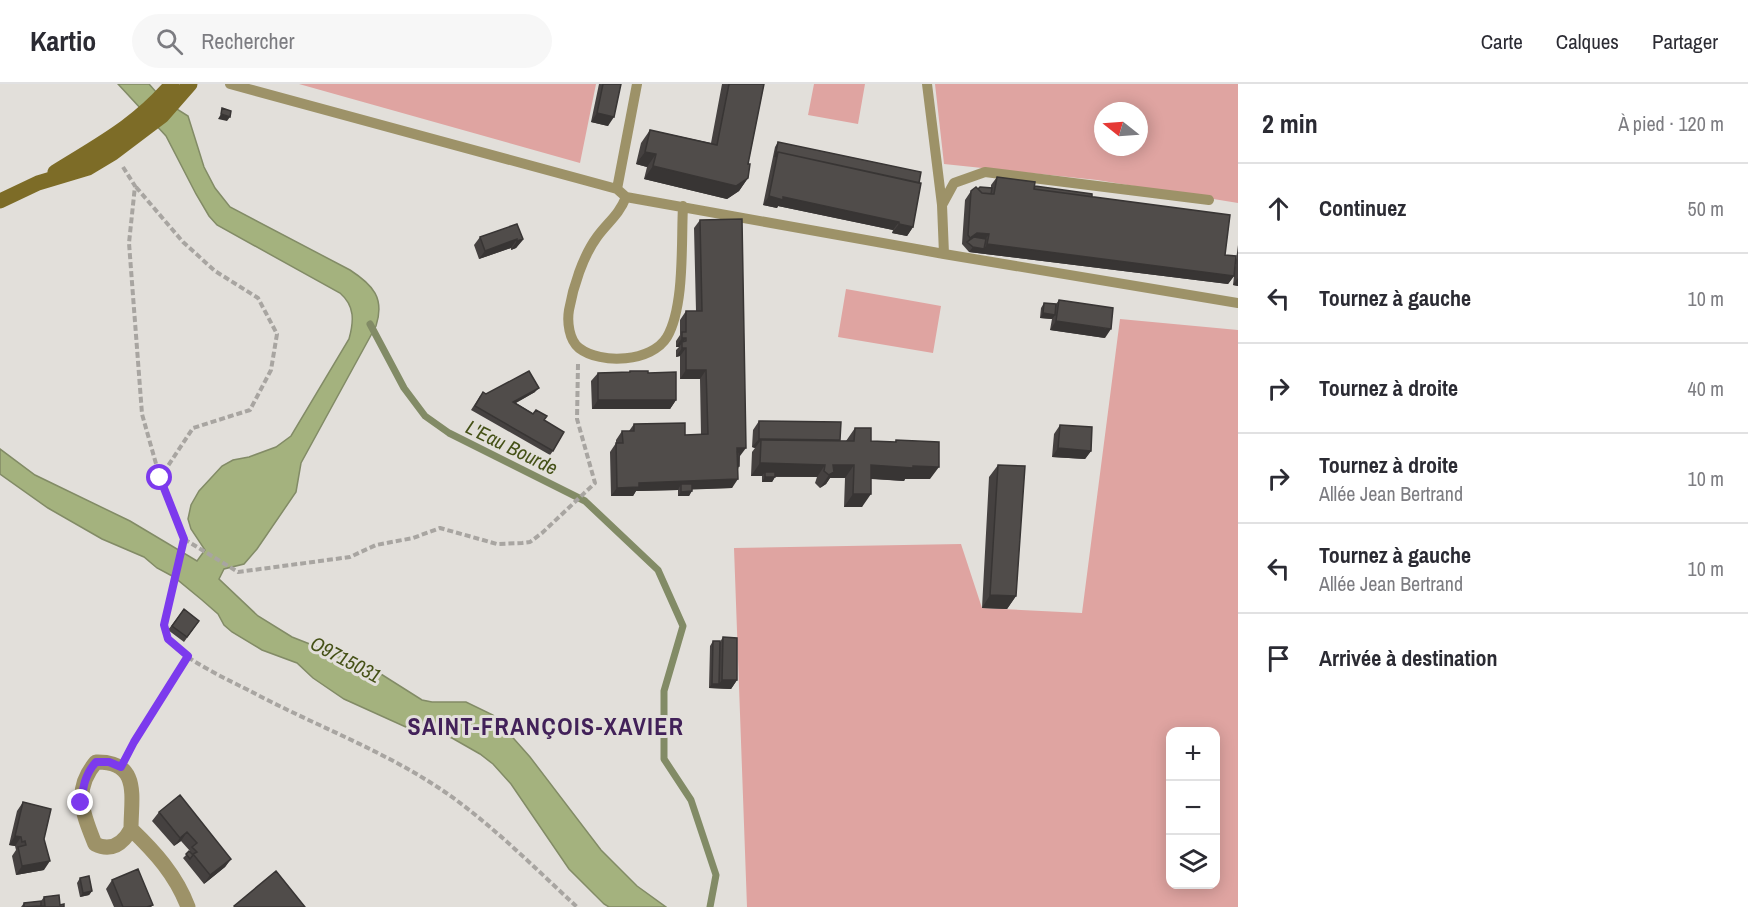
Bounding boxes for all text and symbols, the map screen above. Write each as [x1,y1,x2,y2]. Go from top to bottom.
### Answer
search box [132,14,552,68]
text: Kartio [30,22,96,60]
icon: search [153,25,186,58]
text: Rechercher [201,26,295,56]
text: Carte [1481,27,1523,56]
text: Calques [1556,27,1619,56]
text: Partager [1652,27,1718,56]
north arrow [1094,102,1148,156]
text: 2 min [1262,106,1318,141]
text: À pied · 120 m [1618,110,1724,137]
icon: ahead [1262,192,1295,225]
text: Continuez [1319,193,1406,223]
text: 50 m [1688,195,1724,222]
icon: left [1262,282,1295,315]
text: Tournez à gauche [1319,283,1471,313]
text: 10 m [1688,285,1724,312]
icon: right [1262,372,1295,405]
text: Tournez à droite [1319,373,1458,403]
text: 40 m [1688,375,1724,402]
water label: L'Eau Bourde [462,413,562,481]
text: Tournez à droite [1319,450,1458,480]
icon: right [1262,462,1295,495]
route start [146,464,172,490]
text: 10 m [1688,465,1724,492]
text: Allée Jean Bertrand [1319,480,1463,507]
text: Tournez à gauche [1319,540,1471,570]
icon: left [1262,552,1295,585]
text: 10 m [1688,555,1724,582]
text: Allée Jean Bertrand [1319,570,1463,597]
water label: O9715031 [306,629,386,689]
icon: arrive [1262,642,1295,675]
text: Arrivée à destination [1319,643,1497,673]
district label: SAINT-FRANÇOIS-XAVIER [407,710,685,742]
map controls [1166,727,1220,889]
button: + [1166,727,1220,781]
button: − [1166,781,1220,835]
route end [67,789,93,815]
button: layers [1166,835,1220,889]

